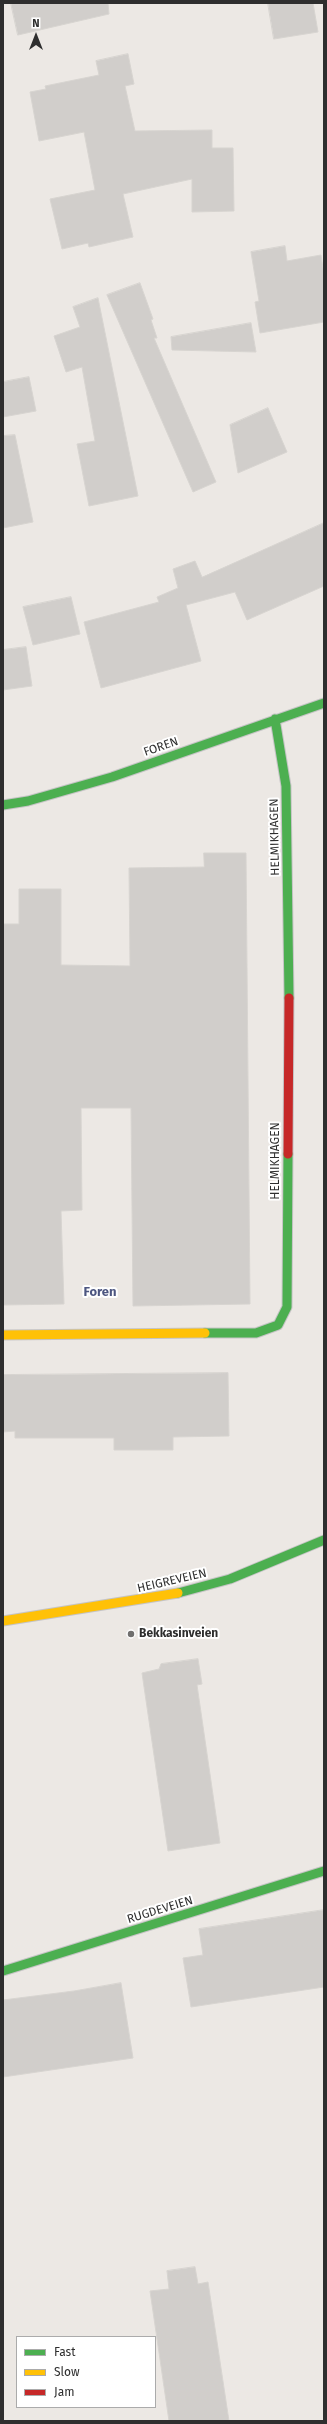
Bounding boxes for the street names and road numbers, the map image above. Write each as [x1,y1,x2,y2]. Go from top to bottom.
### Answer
street label: FOREN [142,734,180,760]
street label: HELMIKHAGEN [267,798,283,876]
street label: HELMIKHAGEN [269,1122,283,1200]
street label: HEIGREVEIEN [136,1566,208,1596]
street label: RUGDEVEIEN [125,1893,195,1927]

